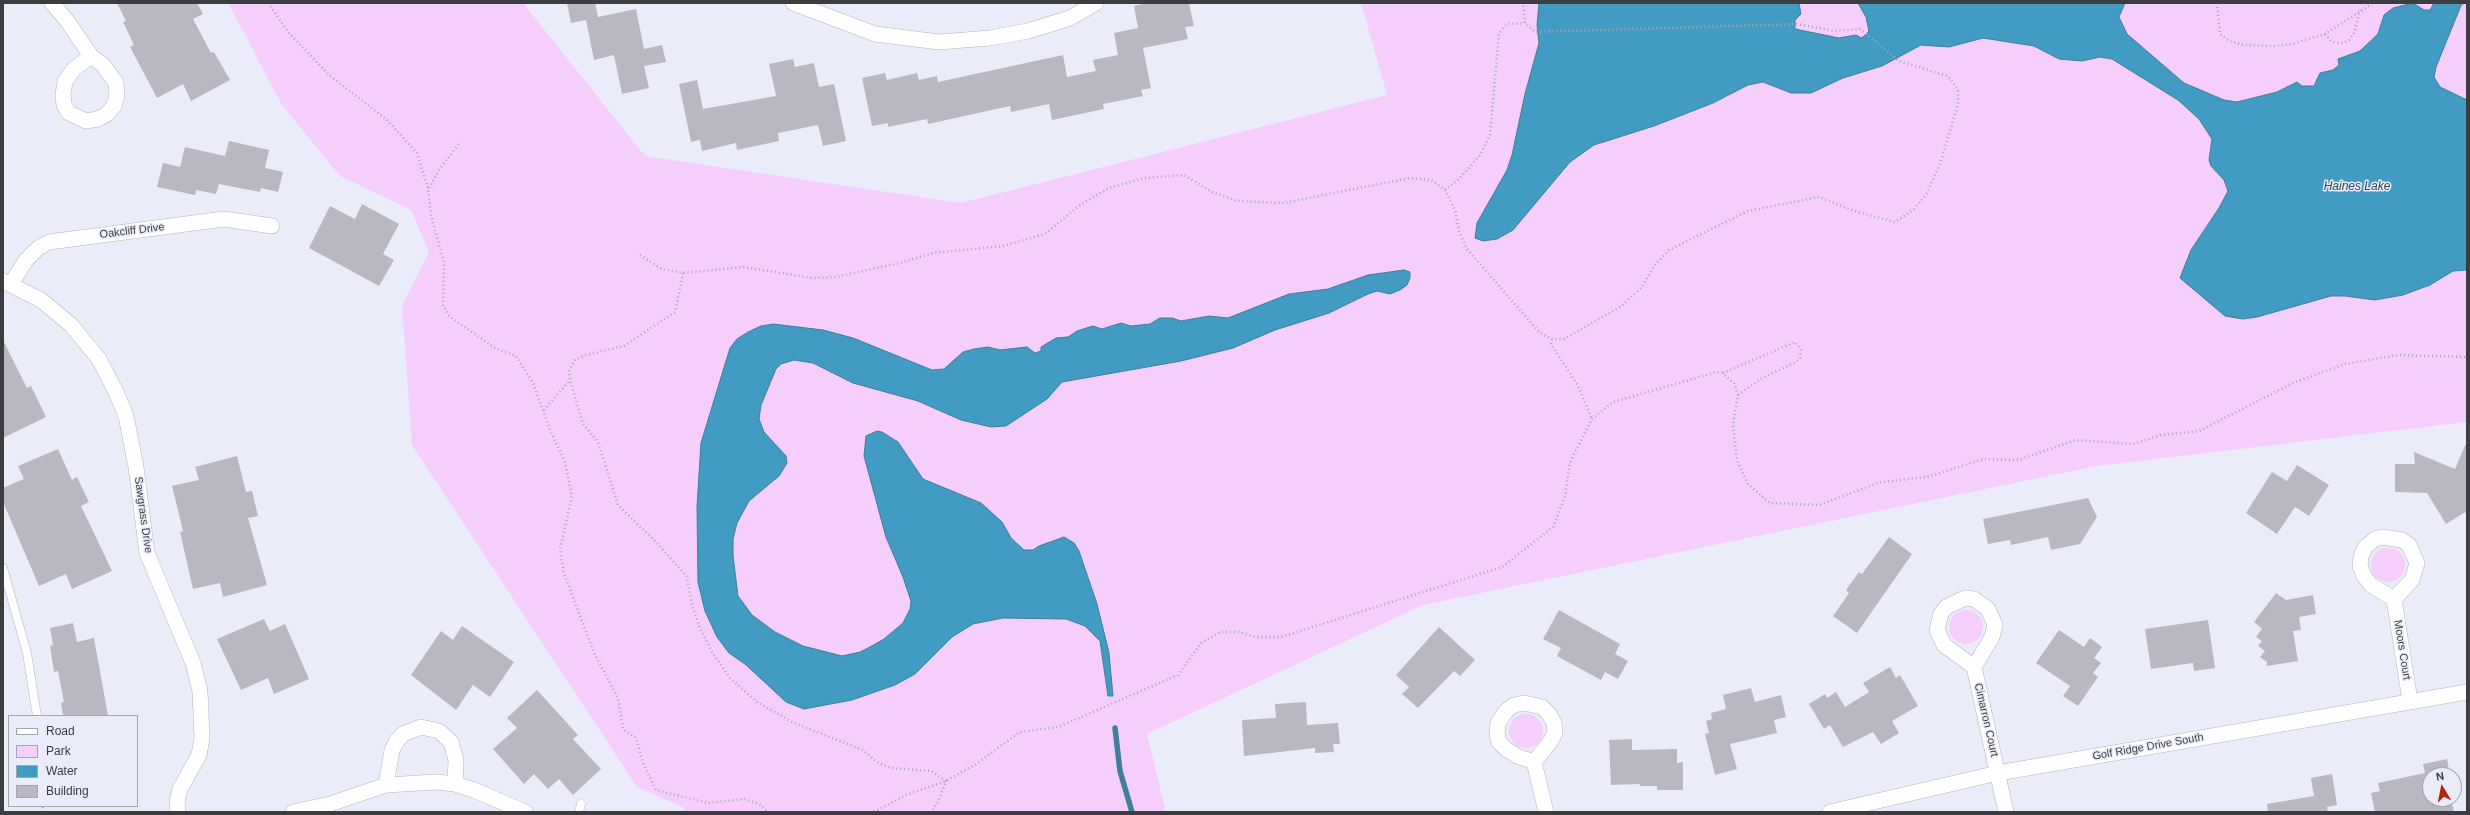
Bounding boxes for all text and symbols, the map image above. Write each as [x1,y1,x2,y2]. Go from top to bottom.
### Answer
water label: Haines Lake [2324,180,2390,194]
street label: Oakcliff Drive [99,220,165,242]
street label: Sawgrass Drive [131,476,155,554]
street label: Moors Court [2391,619,2413,681]
street label: Cimarron Court [1971,682,2001,758]
legend [8,715,138,807]
text: Road [46,724,75,738]
street label: Golf Ridge Drive South [2091,731,2205,763]
text: Park [46,744,71,758]
text: Water [46,764,78,778]
north arrow [2422,767,2462,807]
text: N [2435,770,2445,783]
text: Building [46,784,89,798]

